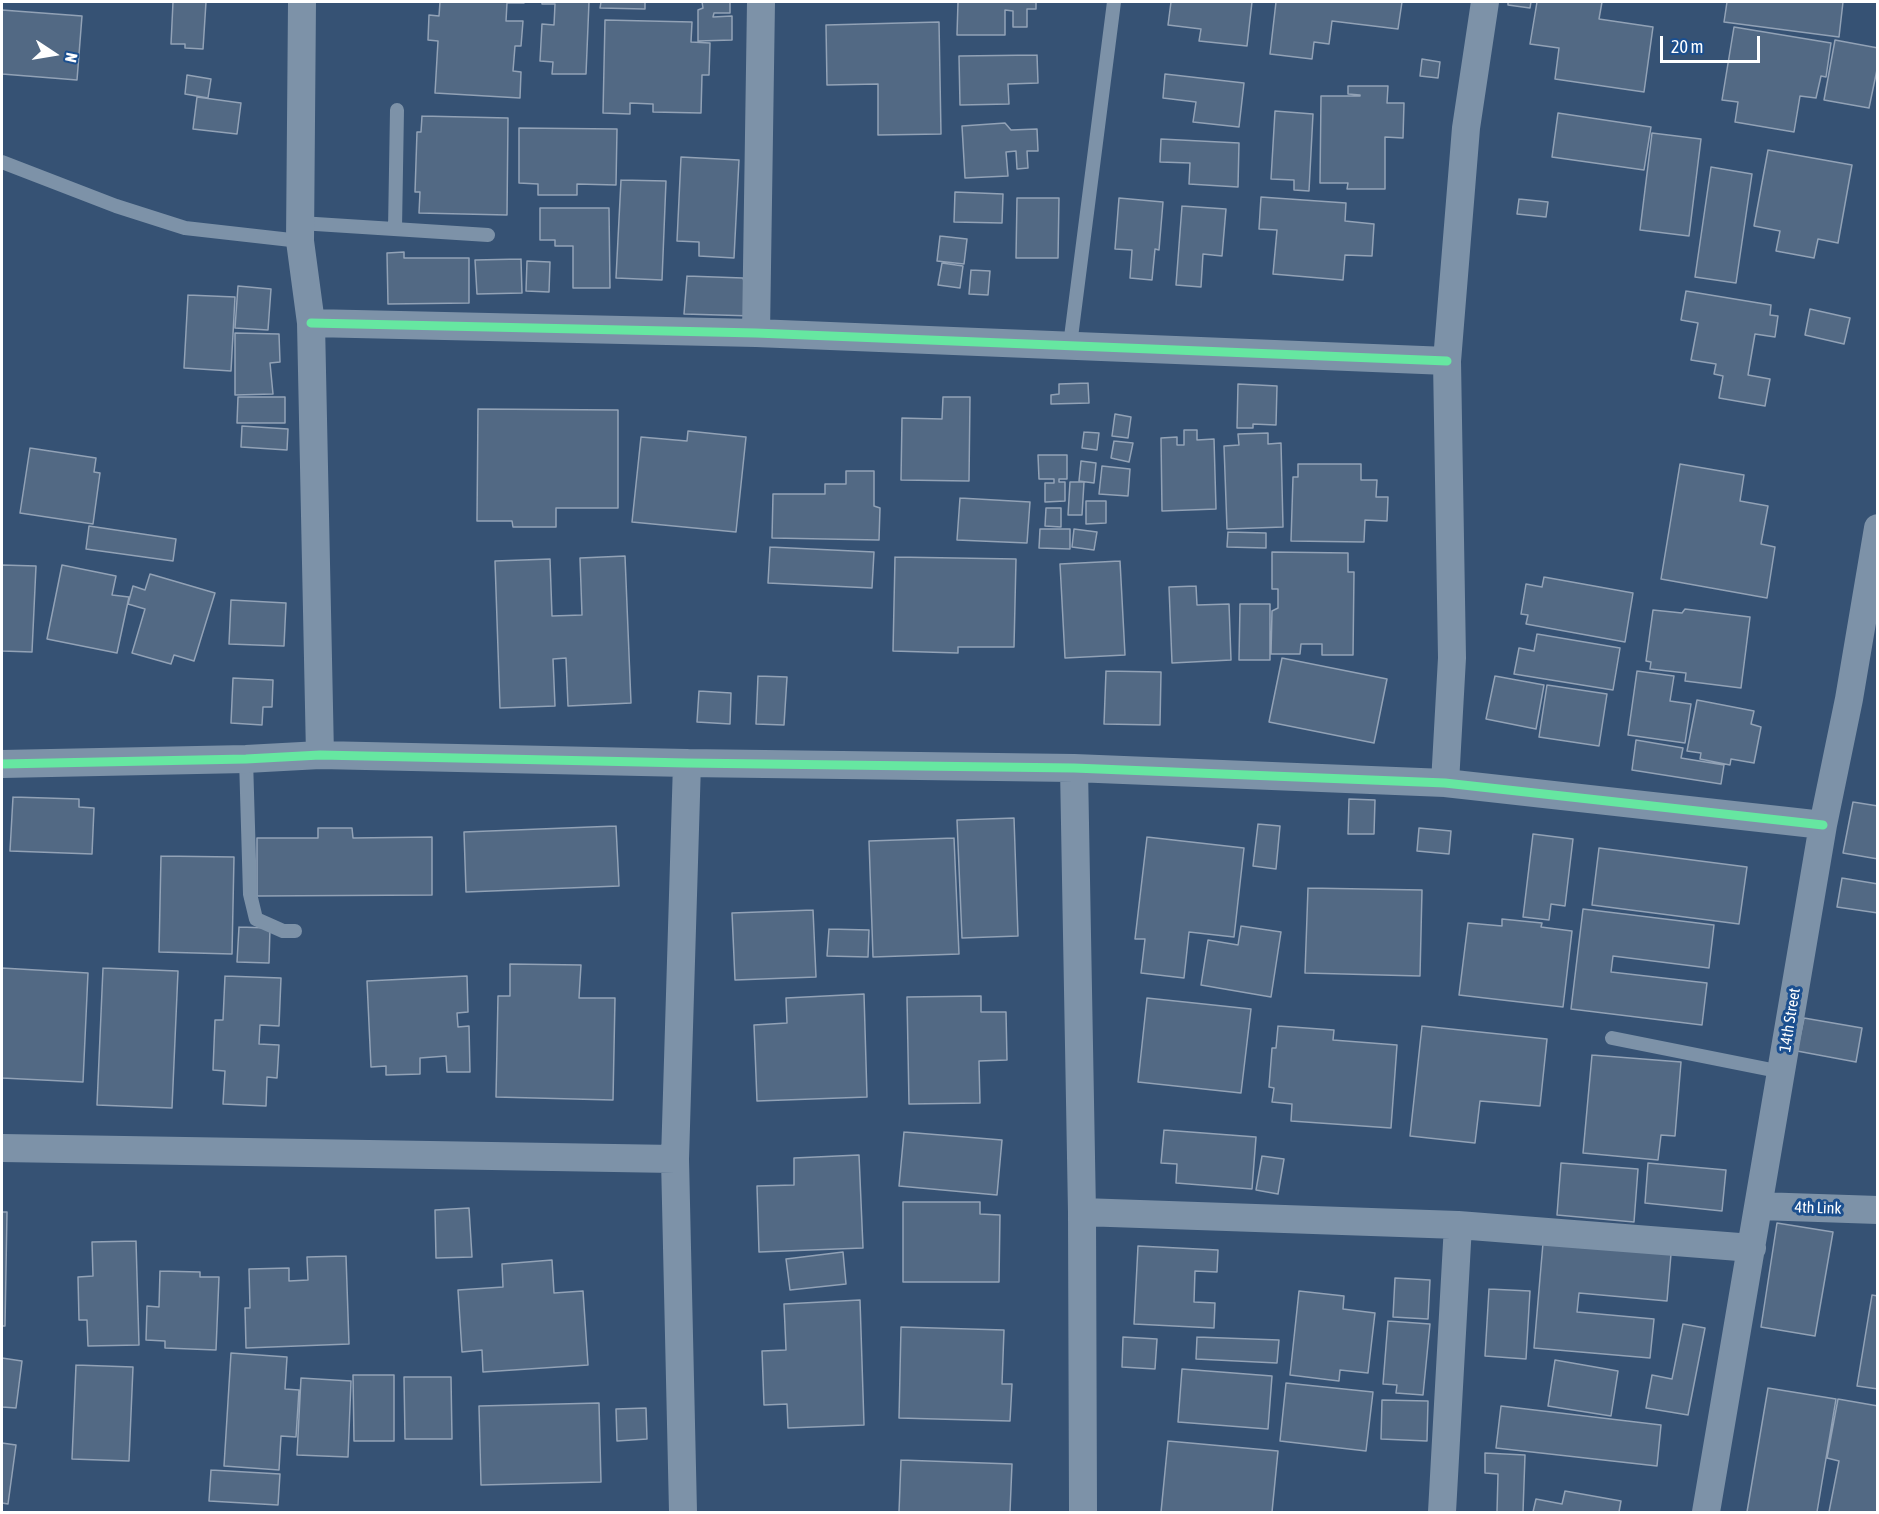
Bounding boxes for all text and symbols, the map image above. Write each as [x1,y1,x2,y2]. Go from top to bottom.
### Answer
north arrow [24,24,84,84]
scale bar [1663,24,1764,62]
text: 20 m [1671,36,1703,57]
text: N [62,51,81,64]
street label: 14th Street [1775,987,1805,1053]
street label: 4th Link [1794,1198,1842,1218]

